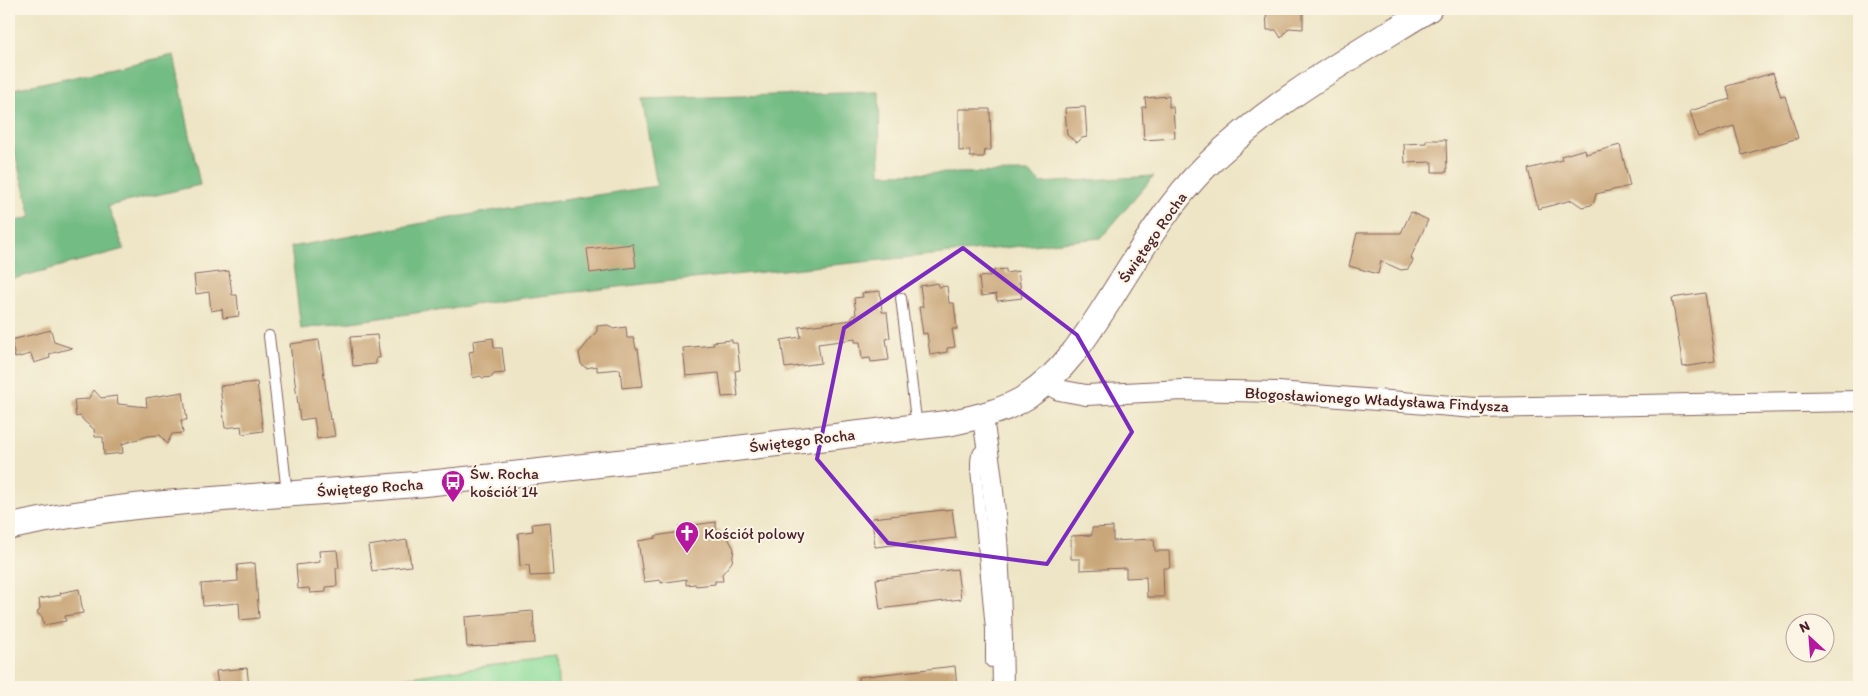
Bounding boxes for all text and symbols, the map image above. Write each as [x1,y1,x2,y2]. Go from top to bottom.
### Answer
street label: Świętego Rocha [1114,188,1191,286]
street label: Błogosławionego Władysława Findysza [1244,383,1510,416]
street label: Świętego Rocha [748,425,856,456]
place label: Św. Rocha kościół 14 [470,464,539,501]
bus stop icon: Św. Rocha kościół 14 [440,469,466,503]
street label: Świętego Rocha [316,474,424,501]
church icon: Kościół polowy [674,520,700,554]
place label: Kościół polowy [704,524,805,543]
north arrow [1786,614,1836,664]
text: N [1797,617,1812,636]

